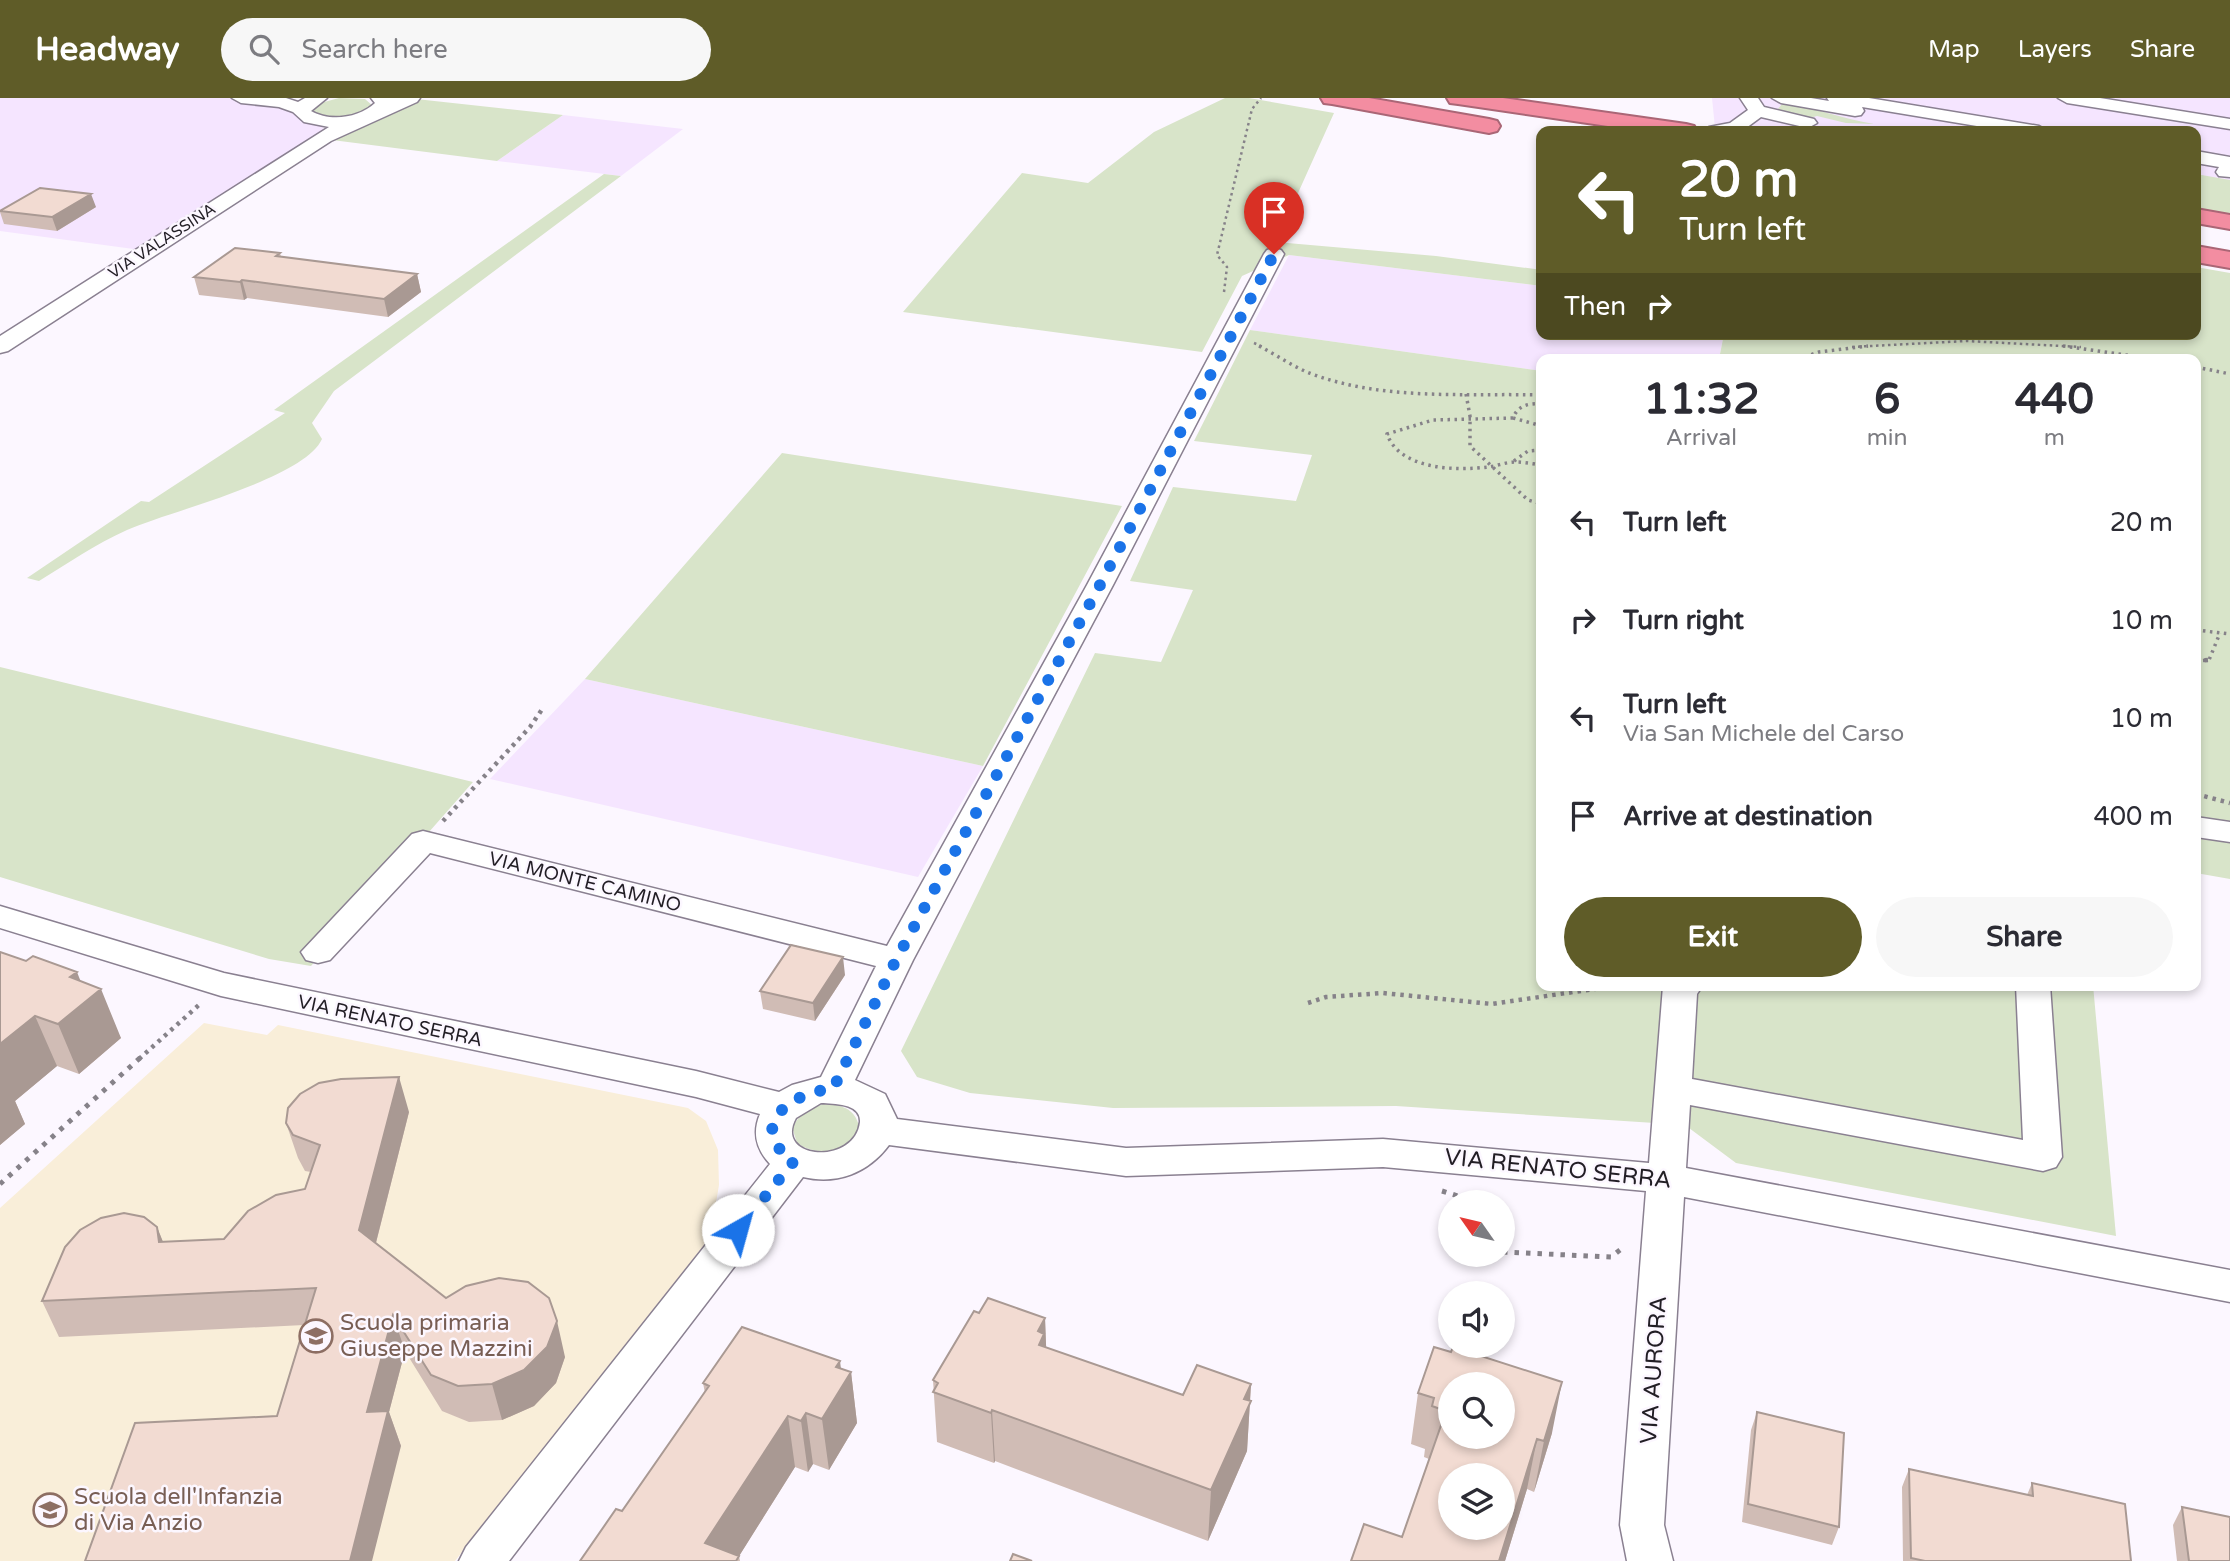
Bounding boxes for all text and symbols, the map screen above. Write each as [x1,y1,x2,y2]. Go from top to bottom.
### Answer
search box [221,18,711,81]
text: Headway [35,30,179,69]
icon: search [245,30,283,68]
text: Search here [301,34,448,65]
text: Map [1928,35,1980,64]
text: Layers [2018,35,2092,64]
text: Share [2130,35,2195,64]
text: 20 m [1679,151,1798,210]
icon: left [1564,154,1655,245]
pin [1244,182,1304,254]
icon: arrive [1255,193,1293,231]
street label: VIA VALASSINA [105,199,219,283]
text: Turn left [1679,211,1806,249]
icon: right [1640,287,1678,325]
text: Then [1564,291,1626,322]
text: 11:32 [1643,374,1760,425]
text: 6 [1874,374,1900,425]
text: 440 [2015,374,2094,425]
text: Arrival [1666,424,1737,452]
text: min [1867,424,1908,452]
text: m [2044,424,2065,452]
icon: left [1564,503,1602,541]
text: Turn left [1623,507,1726,538]
text: 20 m [2110,507,2173,538]
icon: right [1564,601,1602,639]
text: Turn right [1623,605,1744,636]
text: 10 m [2110,605,2173,636]
text: Turn left [1623,689,1726,720]
icon: left [1564,699,1602,737]
text: 10 m [2110,703,2173,734]
text: Via San Michele del Carso [1623,720,1904,748]
icon: arrive [1564,797,1602,835]
text: Arrive at destination [1623,801,1873,832]
text: 400 m [2093,801,2173,832]
street label: VIA MONTE CAMINO [487,847,683,917]
button: Exit [1564,897,1862,977]
button: Share [1876,897,2173,977]
street label: VIA RENATO SERRA [296,991,484,1051]
street label: VIA RENATO SERRA [1443,1143,1673,1195]
north arrow [1438,1190,1516,1267]
map controls [1438,1190,1515,1540]
position arrow [701,1193,775,1267]
button: sound [1438,1281,1515,1358]
street label: VIA AURORA [1635,1295,1673,1445]
place label: Scuola primaria Giuseppe Mazzini [340,1309,533,1363]
school or university icon: Scuola primaria Giuseppe Mazzini [297,1317,335,1355]
button: search [1438,1372,1515,1449]
button: layers [1438,1463,1515,1540]
place label: Scuola dell'Infanzia di Via Anzio [74,1483,283,1537]
school or university icon: Scuola dell'Infanzia di Via Anzio [31,1491,69,1529]

